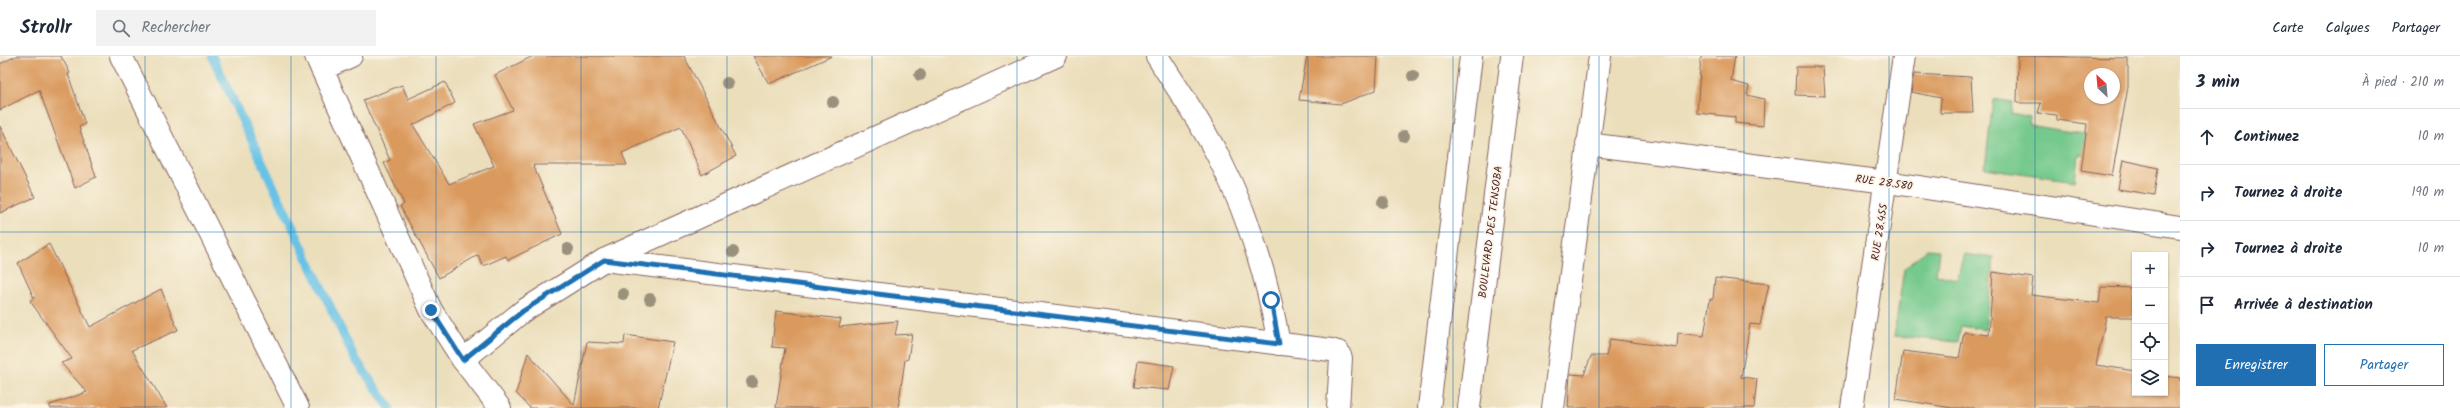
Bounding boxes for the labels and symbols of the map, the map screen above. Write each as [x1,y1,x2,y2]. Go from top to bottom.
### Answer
north arrow [2084,68,2120,104]
street label: BOULEVARD DES TENSOBA [1474,165,1508,299]
street label: RUE 28.580 [1854,170,1914,196]
street label: RUE 28.455 [1867,201,1894,262]
route start [1262,291,1280,309]
route end [422,301,440,319]

